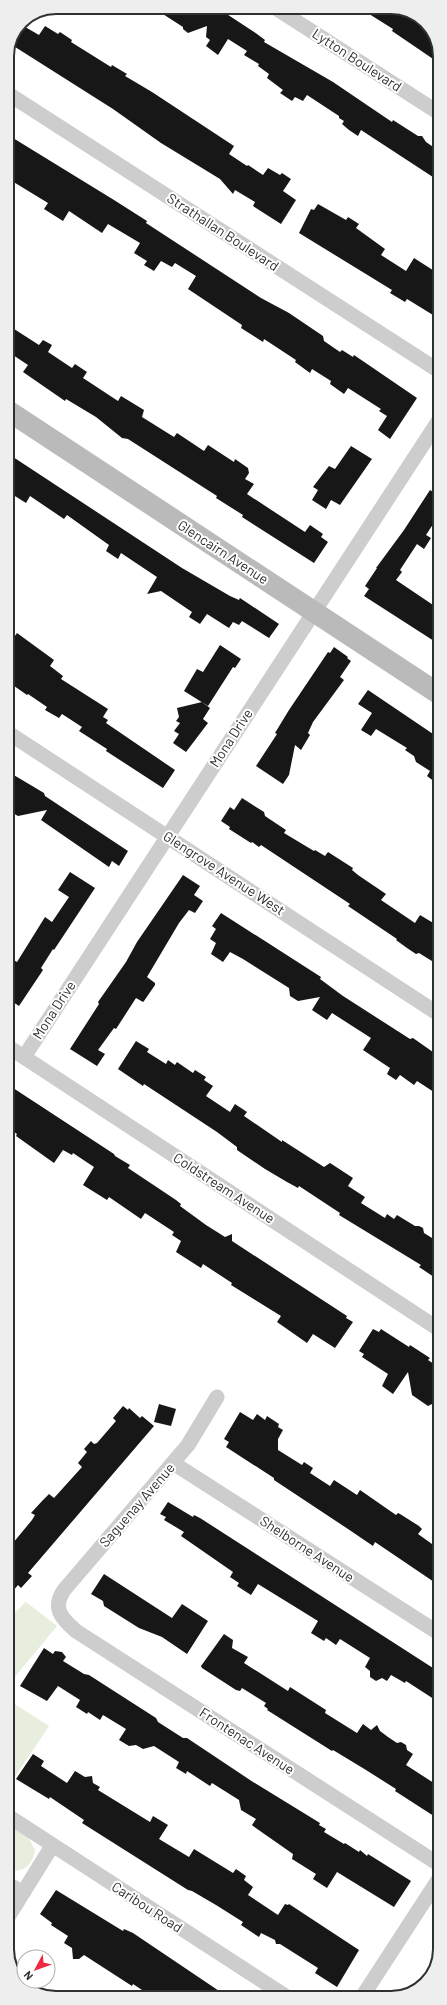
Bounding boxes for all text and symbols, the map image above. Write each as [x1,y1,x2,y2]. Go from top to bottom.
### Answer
street label: Lytton Boulevard [309,24,405,95]
street label: Strathallan Boulevard [164,189,282,274]
street label: Glencairn Avenue [175,516,272,587]
street label: Mona Drive [205,705,256,770]
street label: Glengrove Avenue West [160,827,288,918]
street label: Mona Drive [28,977,79,1042]
street label: Coldstream Avenue [170,1149,278,1227]
street label: Saguenay Avenue [95,1459,178,1550]
street label: Shelborne Avenue [257,1512,358,1585]
street label: Frontenac Avenue [197,1704,298,1778]
street label: Caribou Road [109,1877,186,1936]
north arrow [16,1949,56,1989]
text: N [21,1969,35,1983]

